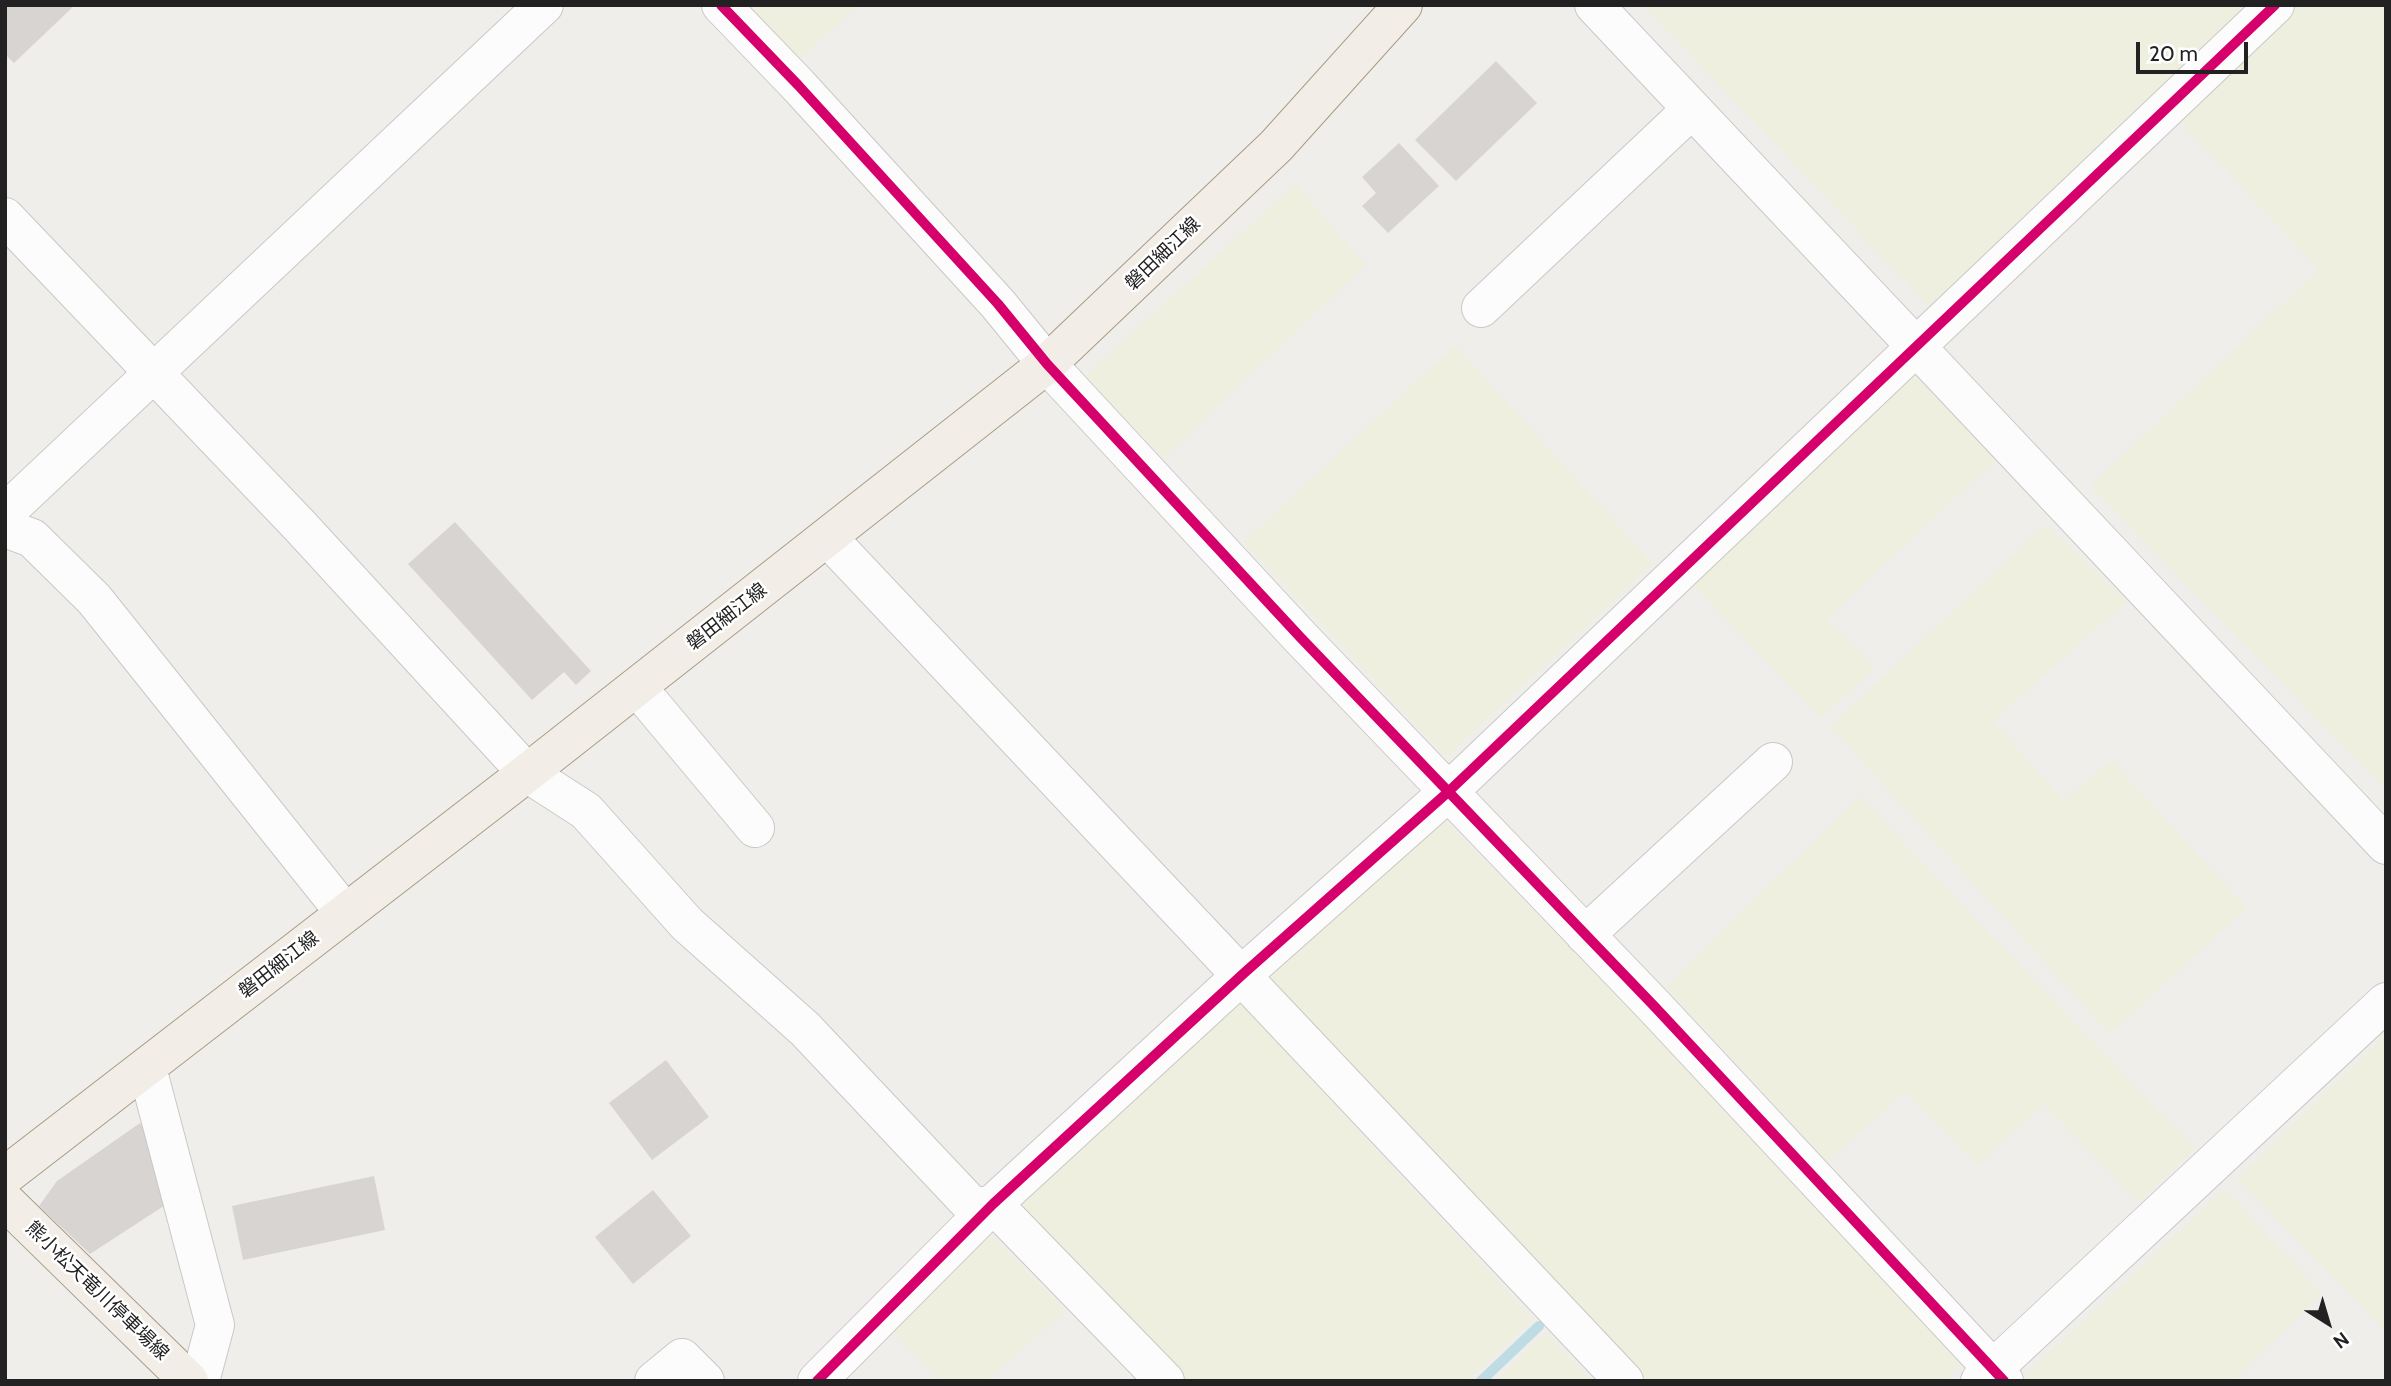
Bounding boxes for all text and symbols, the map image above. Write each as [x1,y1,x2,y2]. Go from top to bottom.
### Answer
scale bar [2139,28,2251,72]
text: 20 m [2149,41,2198,66]
street label: 磐田細江線 [1121,213,1205,295]
street label: 磐田細江線 [683,579,771,655]
street label: 磐田細江線 [235,927,323,1003]
street label: 熊小松天竜川停車場線 [21,1217,173,1365]
north arrow [2293,1288,2363,1358]
text: N [2329,1327,2353,1353]

